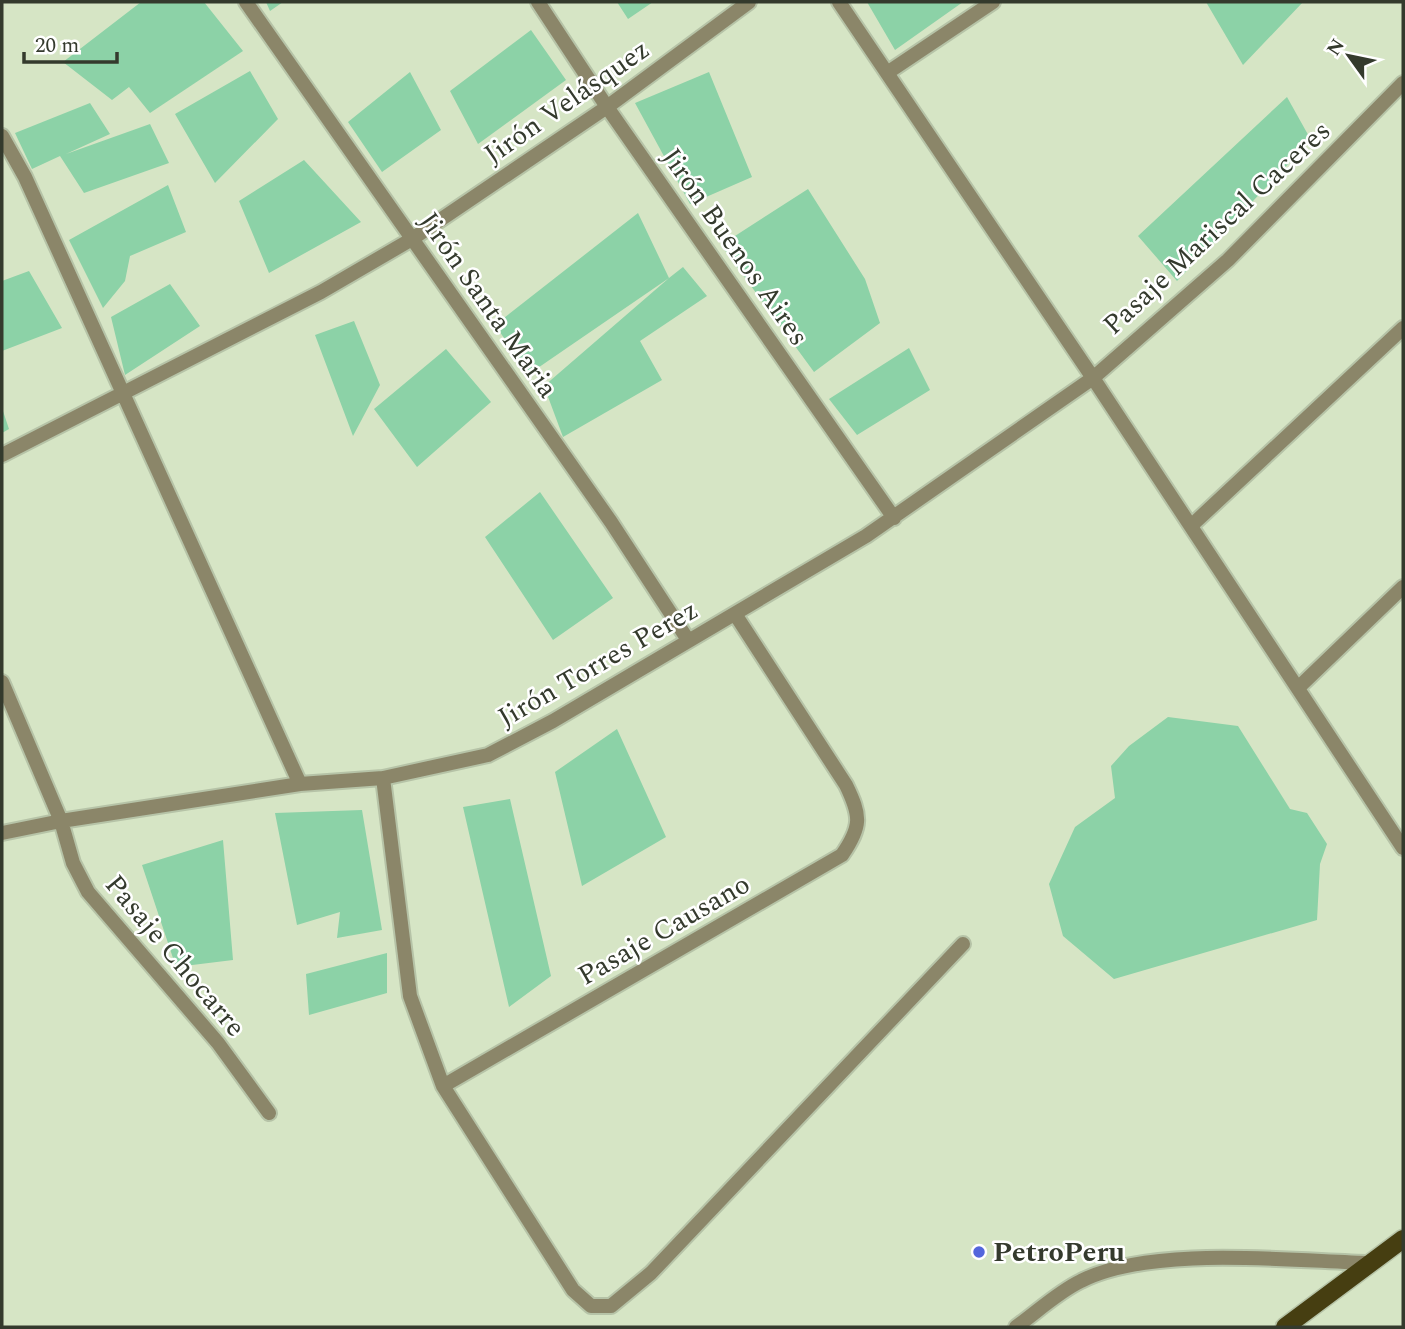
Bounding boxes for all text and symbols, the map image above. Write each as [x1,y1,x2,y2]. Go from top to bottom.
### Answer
scale bar [24,21,117,65]
north arrow [1314,21,1384,91]
street label: Jirón Velásquez [475,29,659,175]
text: 20 m [35,30,79,62]
text: N [1320,33,1352,62]
street label: Pasaje Mariscal Caceres [1093,110,1341,346]
street label: Jirón Buenos Aires [650,139,820,355]
street label: Jirón Santa Maria [408,203,569,407]
street label: Jirón Torres Perez [490,589,706,739]
street label: Pasaje Causano [570,863,758,997]
street label: Pasaje Chocarre [94,865,256,1047]
place label: PetroPeru [993,1231,1125,1274]
marker: PetroPeru [971,1244,987,1260]

